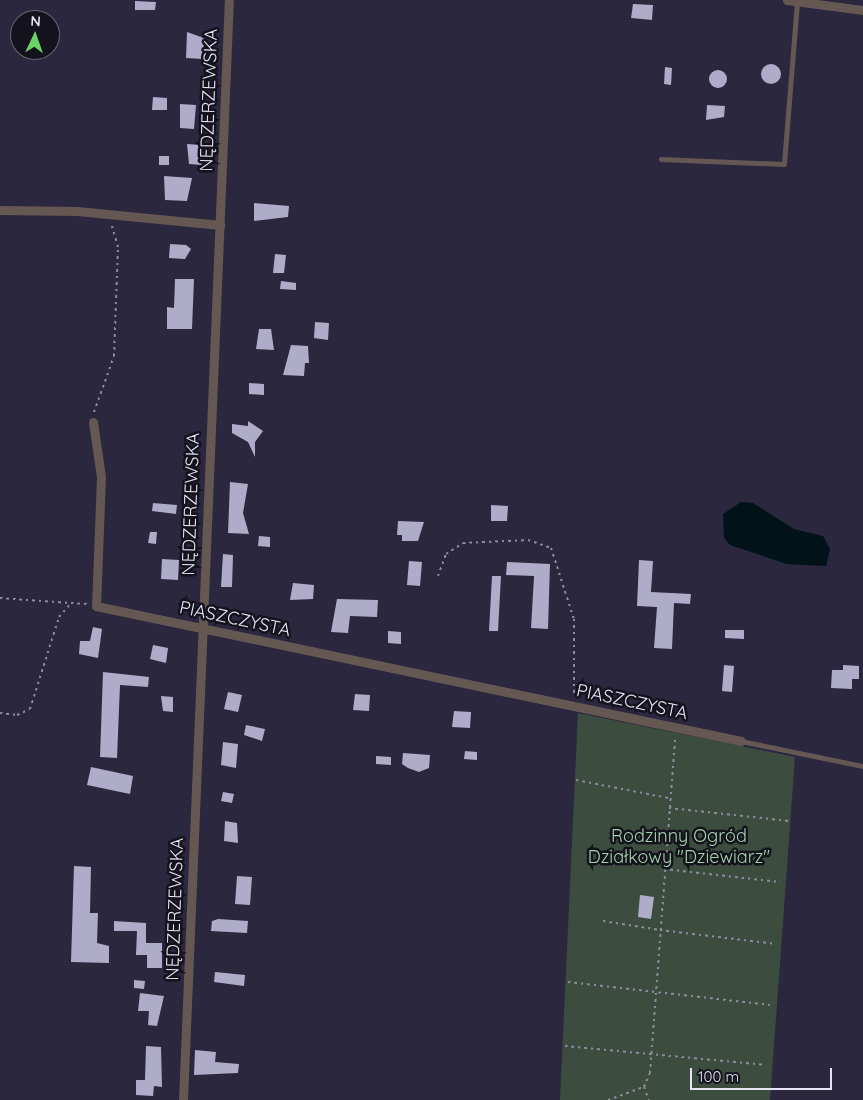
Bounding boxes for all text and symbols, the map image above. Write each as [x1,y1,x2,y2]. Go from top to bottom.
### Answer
north arrow [10,10,60,60]
text: N [30,12,41,30]
street label: NĘDZERZEWSKA [196,28,222,172]
street label: NĘDZERZEWSKA [178,432,204,576]
street label: PIASZCZYSTA [177,597,293,641]
street label: PIASZCZYSTA [574,680,690,724]
park label: Rodzinny Ogród Działkowy "Dziewiarz" [588,826,770,869]
street label: NĘDZERZEWSKA [162,837,188,981]
scale bar [693,1058,836,1090]
text: 100 m [698,1067,739,1086]

